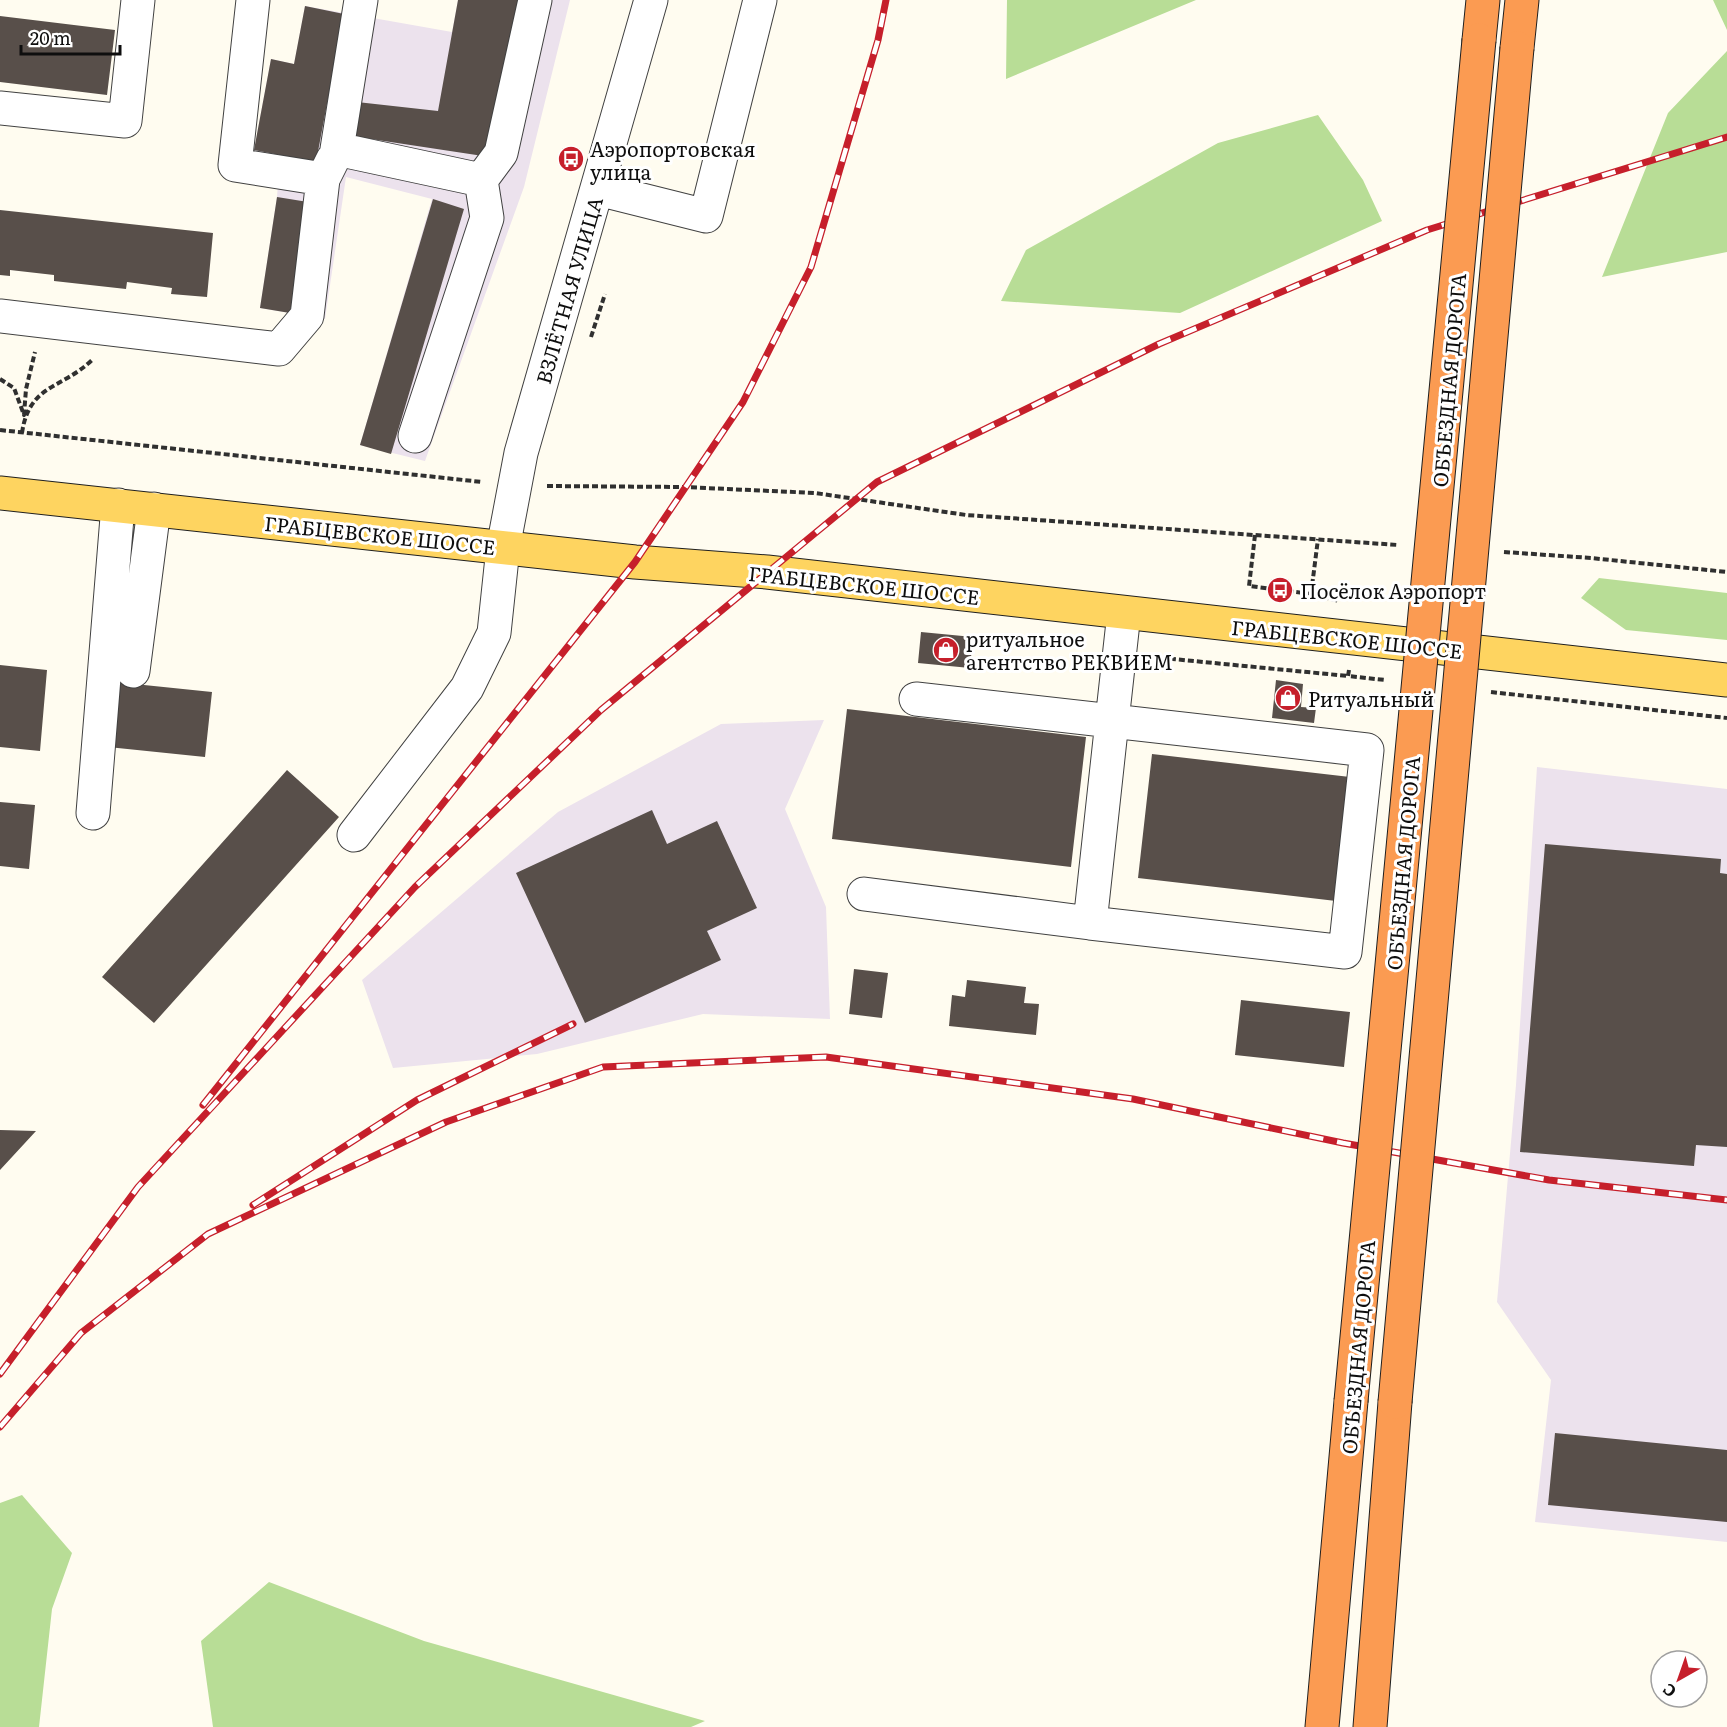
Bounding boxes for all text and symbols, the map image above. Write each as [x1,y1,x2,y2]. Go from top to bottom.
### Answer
scale bar [21,18,120,56]
text: 20 m [30,24,71,51]
place label: Аэропортовская улица [590,133,756,186]
bus stop icon: Аэропортовская улица [556,144,586,174]
street label: ВЗЛЁТНАЯ УЛИЦА [527,193,609,387]
street label: ОБЪЕЗДНАЯ ДОРОГА [1424,272,1472,488]
street label: ГРАБЦЕВСКОЕ ШОССЕ [263,507,497,561]
street label: ГРАБЦЕВСКОЕ ШОССЕ [747,557,981,611]
bus stop icon: Посёлок Аэропорт [1265,575,1295,605]
place label: Посёлок Аэропорт [1300,575,1487,605]
street label: ГРАБЦЕВСКОЕ ШОССЕ [1230,611,1464,665]
place label: ритуальное агентство РЕКВИЕМ [966,623,1173,676]
shop icon: ритуальное агентство РЕКВИЕМ [931,635,961,665]
shop icon: Ритуальный [1273,683,1303,713]
place label: Ритуальный [1308,683,1434,713]
street label: ОБЪЕЗДНАЯ ДОРОГА [1378,755,1426,971]
street label: ОБЪЕЗДНАЯ ДОРОГА [1333,1239,1381,1455]
north arrow [1649,1649,1709,1709]
text: С [1657,1678,1681,1704]

